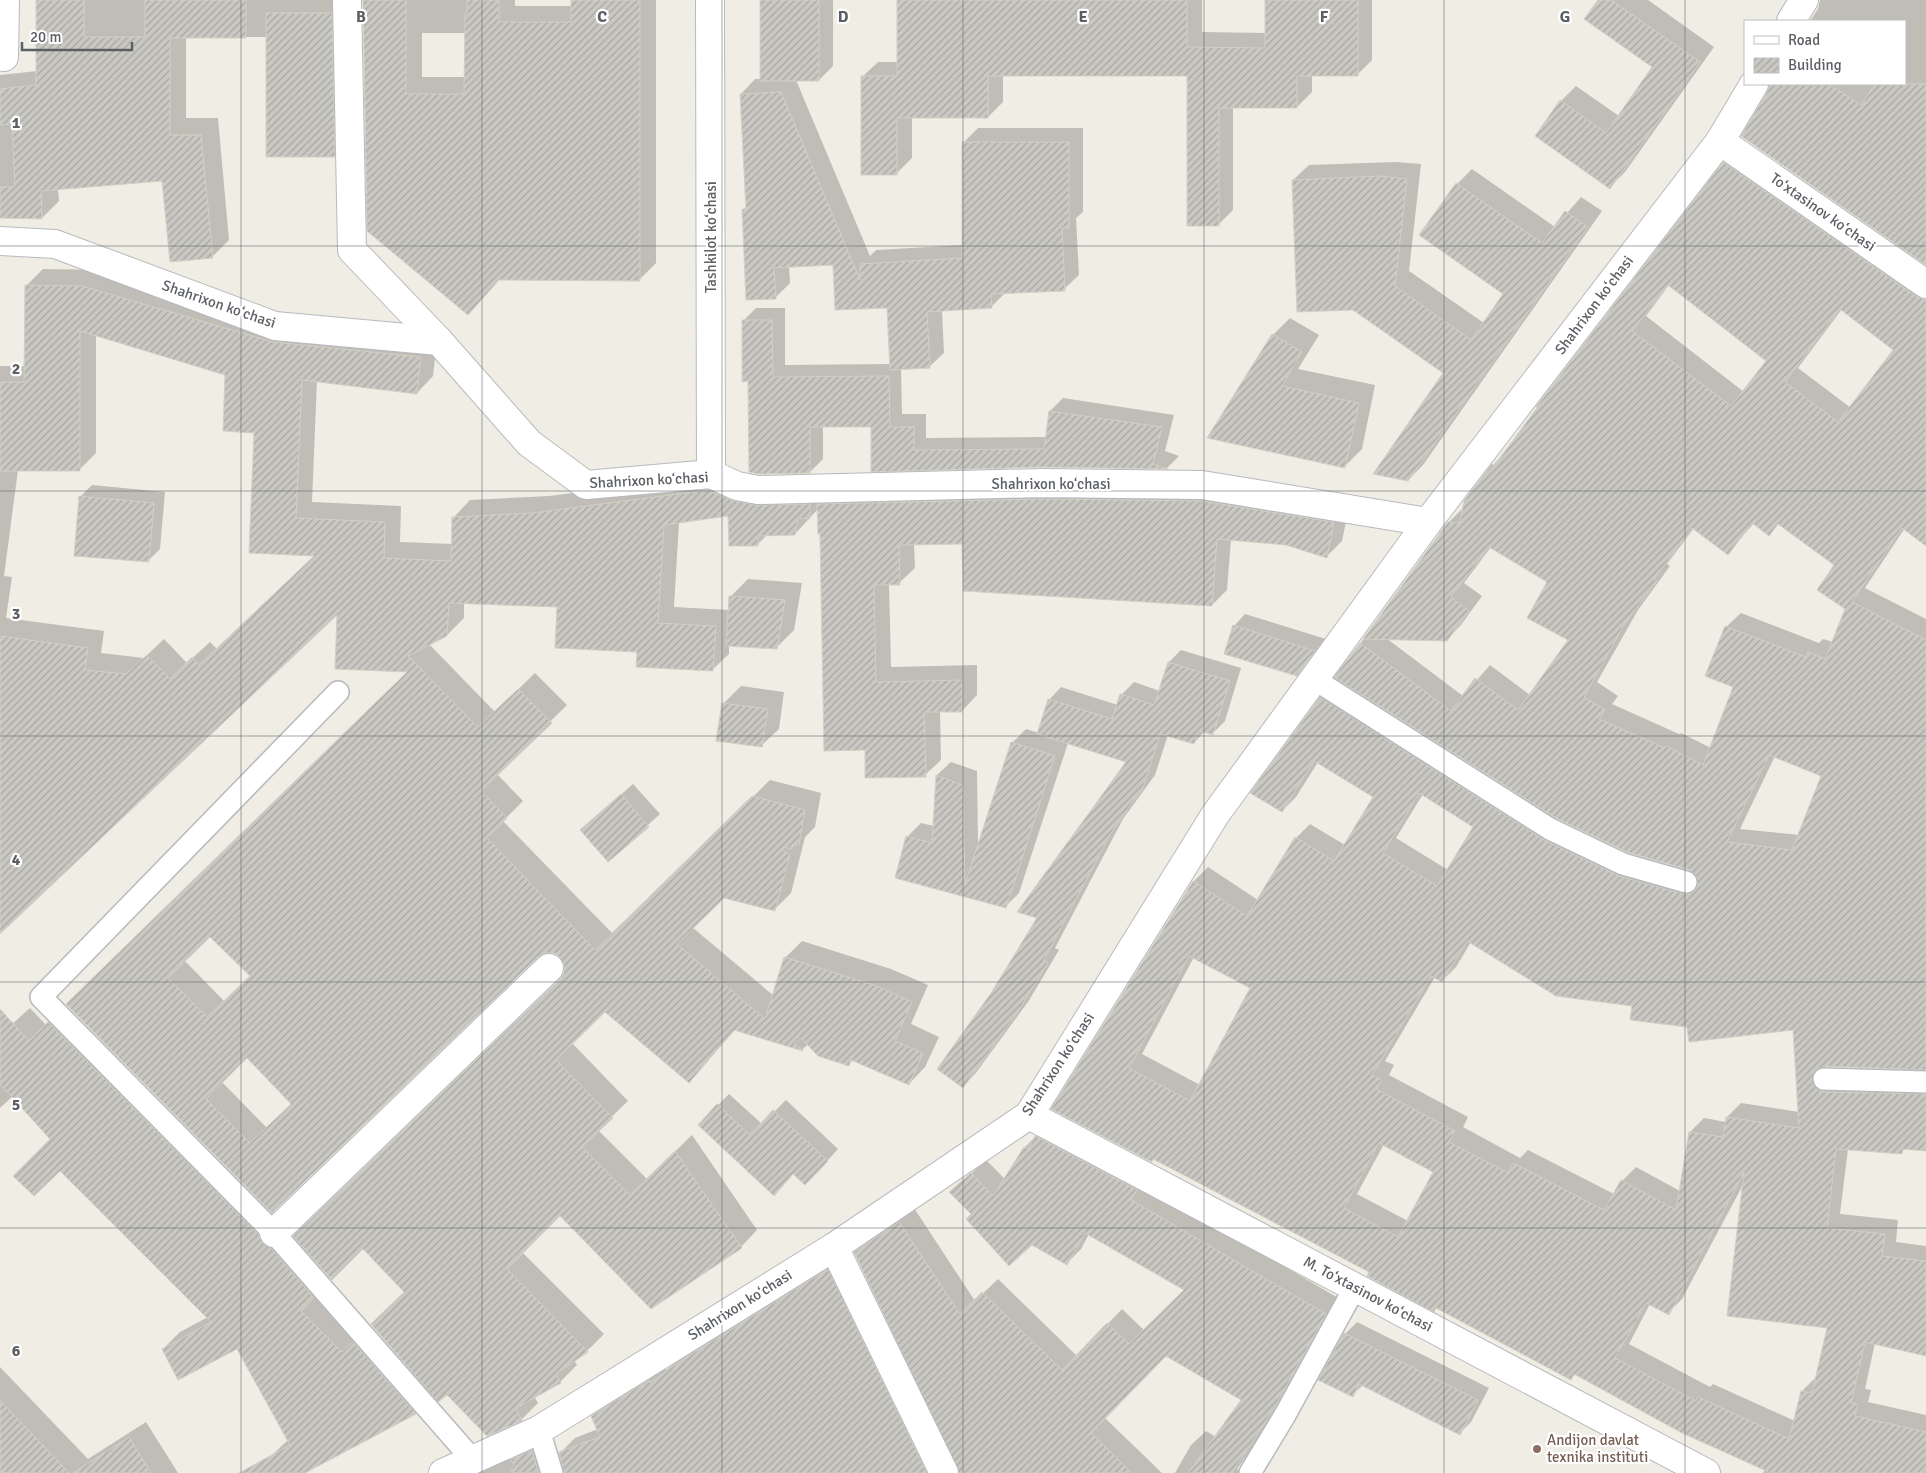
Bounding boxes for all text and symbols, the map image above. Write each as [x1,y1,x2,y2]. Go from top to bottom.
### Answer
text: B [356,7,366,27]
text: C [597,7,607,27]
text: D [838,7,849,27]
text: E [1078,7,1088,27]
text: F [1320,7,1329,27]
text: G [1560,7,1570,27]
scale bar [22,20,132,52]
legend [1744,20,1906,85]
text: 20 m [30,28,61,46]
text: Road [1788,31,1820,49]
text: Building [1788,56,1842,74]
text: 1 [12,113,21,133]
street label: Toʻxtasinov koʻchasi [1767,169,1879,255]
street label: Tashkilot koʻchasi [702,181,720,293]
street label: Shahrixon koʻchasi [1551,252,1637,358]
street label: Shahrixon koʻchasi [160,276,278,332]
text: 2 [12,359,20,379]
street label: Shahrixon koʻchasi [589,468,709,492]
street label: Shahrixon koʻchasi [991,475,1111,493]
text: 3 [12,604,20,624]
text: 4 [12,850,21,870]
street label: Shahrixon koʻchasi [1018,1009,1098,1119]
text: 5 [12,1095,20,1115]
street label: M. Toʻxtasinov koʻchasi [1300,1252,1436,1336]
street label: Shahrixon koʻchasi [685,1266,795,1344]
text: 6 [12,1341,21,1361]
place label: Andijon davlat texnika instituti [1547,1431,1648,1466]
marker: Andijon davlat texnika instituti [1531,1443,1543,1455]

